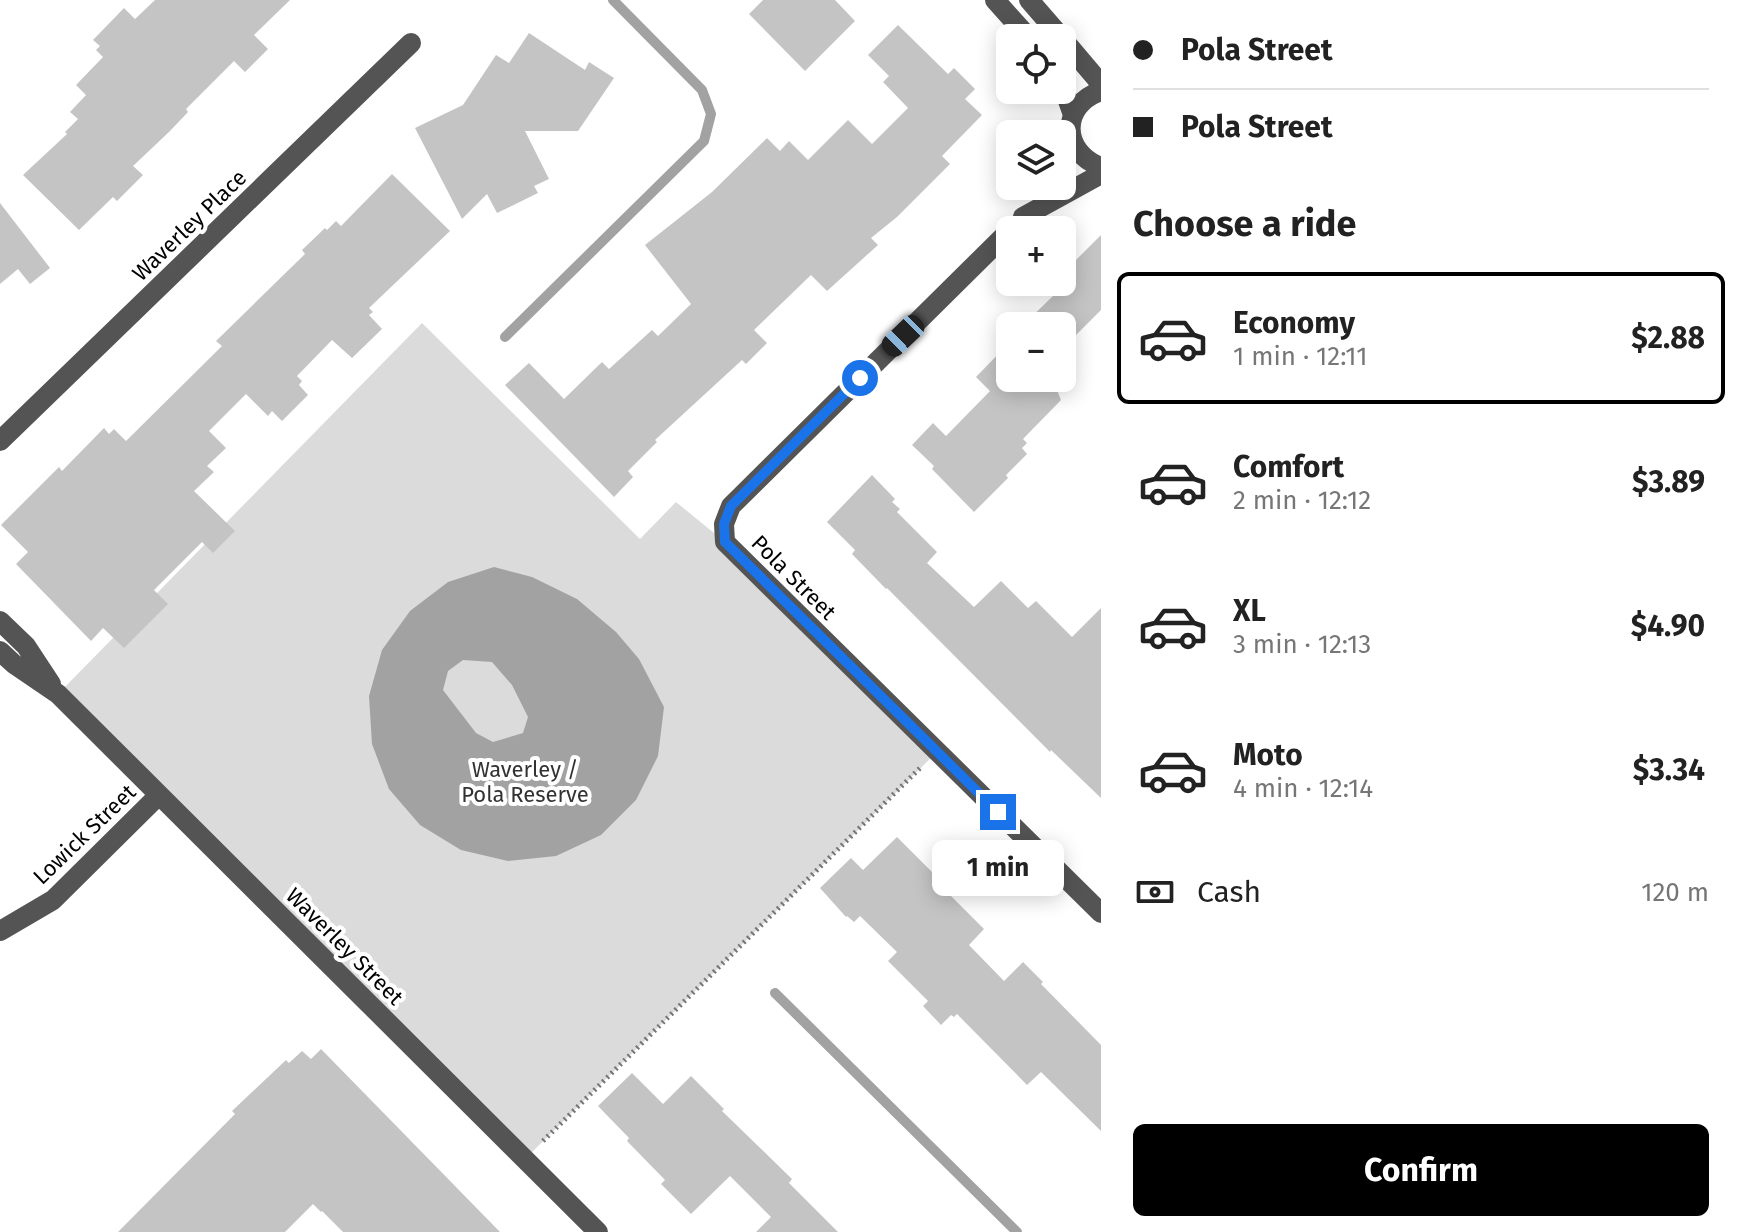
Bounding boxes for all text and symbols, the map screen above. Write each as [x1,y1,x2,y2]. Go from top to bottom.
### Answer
map controls [996,24,1076,392]
button: locate [996,24,1076,104]
text: Pola Street [1181,32,1333,68]
text: Pola Street [1181,109,1333,145]
button: layers [996,120,1076,200]
street label: Waverley Place [127,164,252,287]
text: Choose a ride [1133,202,1356,246]
button: + [996,216,1076,296]
icon: car [1137,302,1209,374]
text: Economy [1233,305,1355,341]
car [877,311,929,361]
button: − [996,312,1076,392]
text: $2.88 [1631,320,1705,356]
text: 1 min · 12:11 [1233,341,1368,372]
route start [842,360,878,396]
icon: car [1137,446,1209,518]
text: Comfort [1233,449,1344,485]
text: $3.89 [1632,464,1705,500]
text: 2 min · 12:12 [1233,485,1371,516]
street label: Pola Street [746,529,842,625]
icon: car [1137,590,1209,662]
text: XL [1233,593,1266,629]
text: $4.90 [1631,608,1705,644]
text: 3 min · 12:13 [1233,629,1371,660]
icon: car [1137,734,1209,806]
text: Moto [1233,737,1303,773]
text: $3.34 [1633,752,1705,788]
park label: Waverley / Pola Reserve [461,756,589,808]
text: 4 min · 12:14 [1233,773,1373,804]
street label: Lowick Street [27,779,141,890]
route end [980,794,1016,830]
callout: 1 min [932,840,1064,896]
text: 1 min [967,852,1029,883]
icon: cash [1133,870,1177,914]
text: Cash [1197,874,1261,910]
text: 120 m [1641,877,1709,908]
street label: Waverley Street [280,882,409,1011]
button: Confirm [1133,1124,1709,1216]

